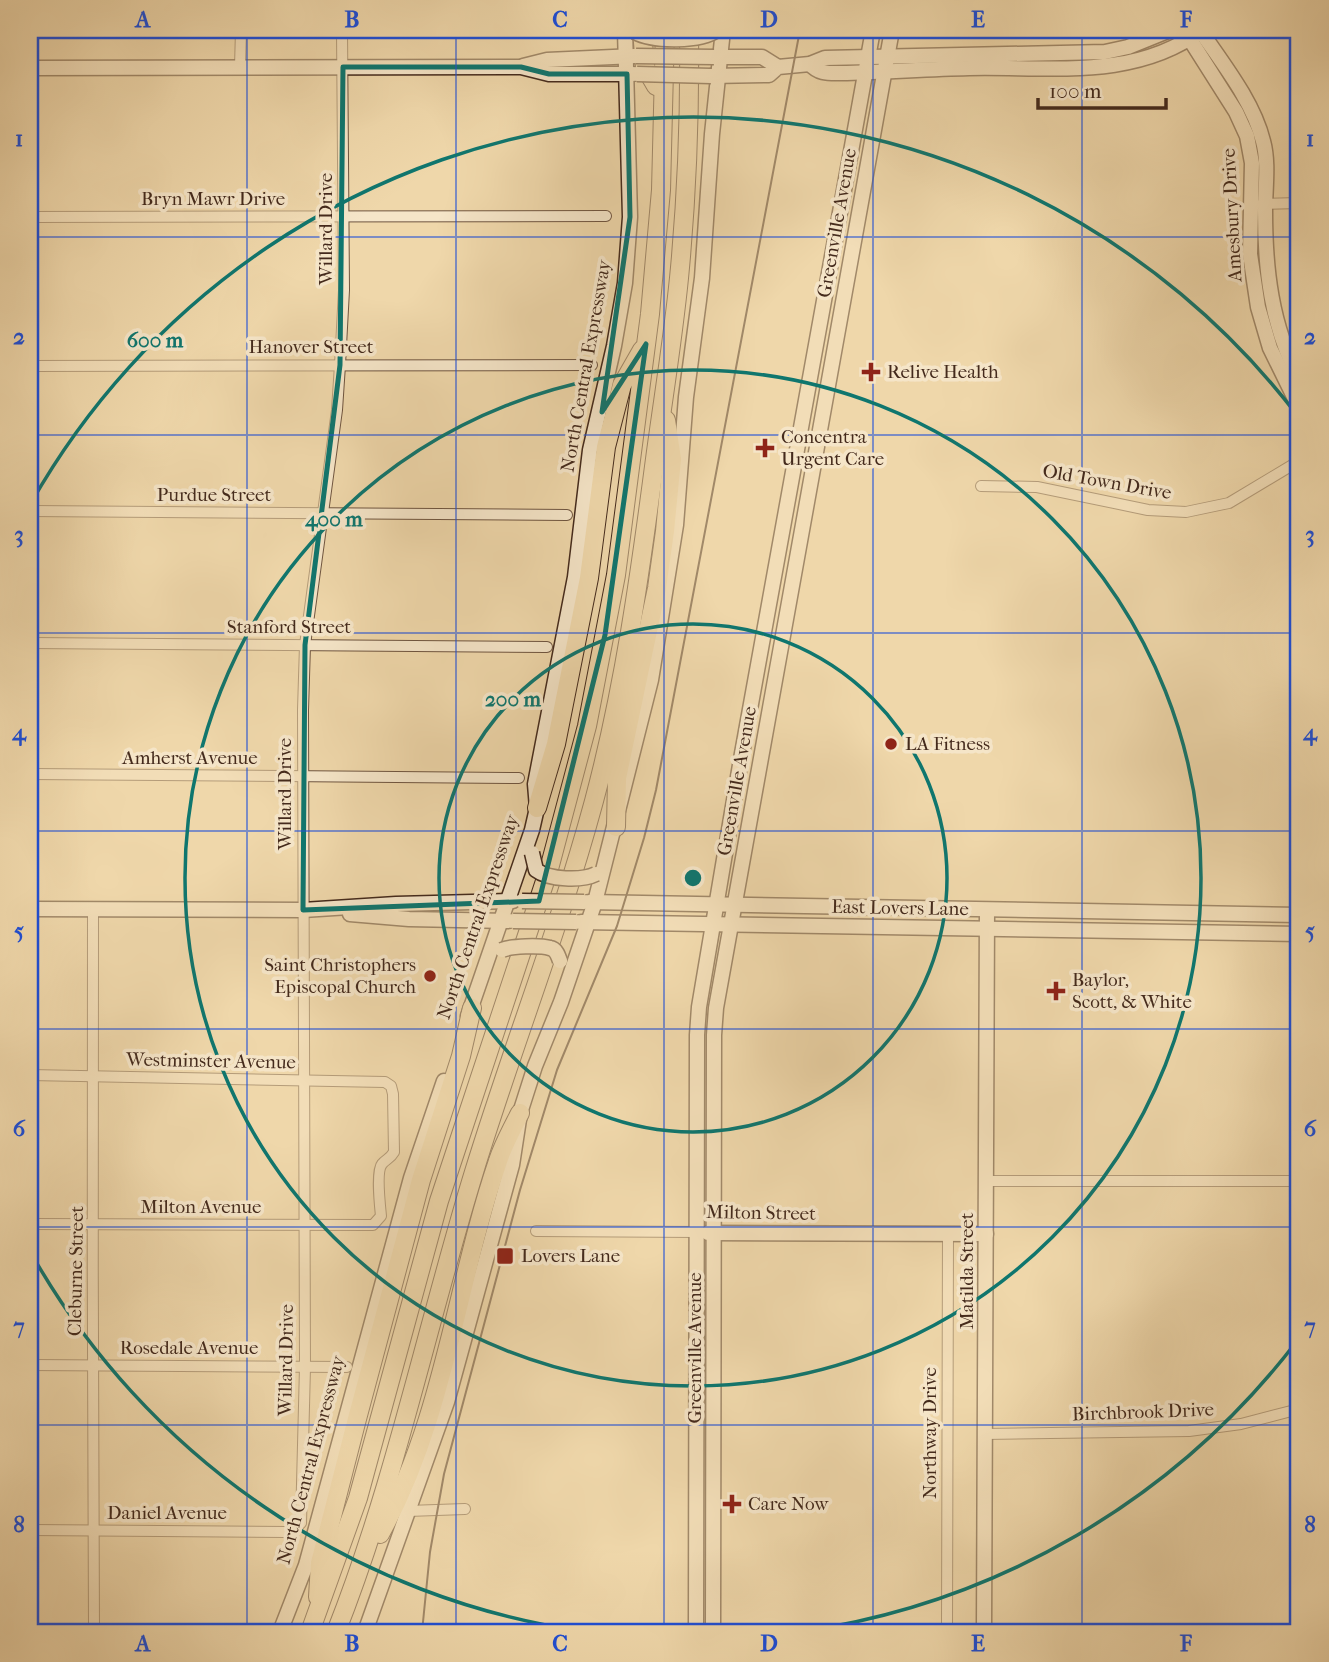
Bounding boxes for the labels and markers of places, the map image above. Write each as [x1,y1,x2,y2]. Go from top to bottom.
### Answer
place label: Relive Health [887,361,999,383]
marker: Relive Health [861,362,881,382]
place label: Concentra Urgent Care [781,426,884,470]
marker: Concentra Urgent Care [755,438,775,458]
place label: LA Fitness [905,733,990,755]
marker: LA Fitness [883,736,899,752]
centre of rings [681,866,705,890]
place label: Saint Christophers Episcopal Church [264,954,416,998]
marker: Saint Christophers Episcopal Church [422,968,438,984]
place label: Baylor, Scott, & White [1072,969,1192,1013]
marker: Baylor, Scott, & White [1046,981,1066,1001]
place label: Lovers Lane [521,1245,620,1267]
marker: Lovers Lane [495,1246,515,1266]
place label: Care Now [748,1493,829,1515]
marker: Care Now [722,1494,742,1514]

